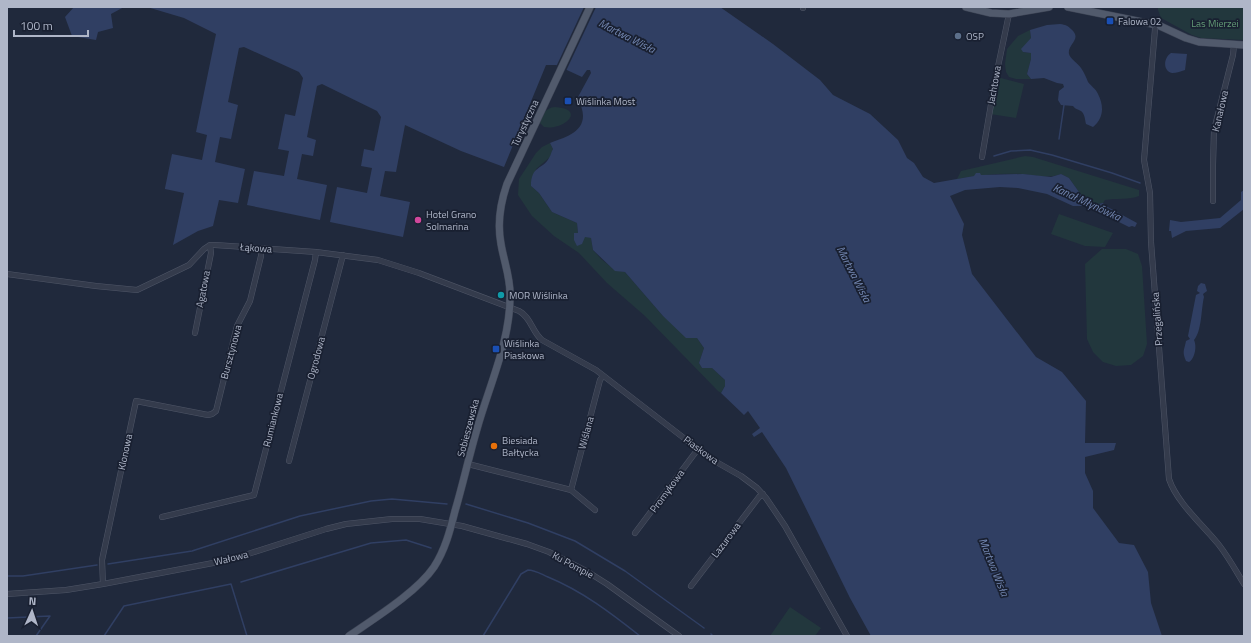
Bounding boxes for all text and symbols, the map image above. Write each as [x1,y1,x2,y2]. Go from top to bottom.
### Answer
scale bar [14,12,88,38]
place label: Falowa 02 [1118,14,1161,29]
water label: Martwa Wisła [596,15,658,57]
text: 100 m [20,16,53,35]
marker: Falowa 02 [1105,16,1115,26]
park label: Las Mierzei [1191,16,1239,31]
place label: OSP [966,29,984,44]
marker: OSP [953,31,963,41]
street label: Jachtowa [983,65,1005,105]
street label: Kanałowa [1208,89,1232,133]
place label: Wiślinka Most [576,94,636,109]
marker: Wiślinka Most [563,96,573,106]
street label: Turystyczna [508,97,542,149]
water label: Kanał Młynówka [1051,179,1124,225]
place label: Hotel Grano Solmarina [426,207,476,234]
marker: Hotel Grano Solmarina [413,215,423,225]
street label: Łąkowa [238,239,273,257]
water label: Martwa Wisła [833,243,875,305]
street label: Agatowa [192,269,214,309]
place label: MOR Wiślinka [509,288,568,303]
marker: MOR Wiślinka [496,290,506,300]
street label: Przegalińska [1148,292,1166,346]
street label: Bursztynowa [217,323,245,381]
street label: Ogrodowa [303,335,329,381]
place label: Wiślinka Piaskowa [504,336,544,363]
marker: Wiślinka Piaskowa [491,344,501,354]
street label: Rumiankowa [259,392,287,448]
street label: Sobieszewska [453,397,483,459]
street label: Wiślana [574,415,598,451]
street label: Piaskowa [680,432,722,468]
street label: Klonowa [114,433,136,471]
place label: Biesiada Bałtycka [502,433,539,460]
marker: Biesiada Bałtycka [489,441,499,451]
street label: Promykowa [646,466,688,516]
street label: Lazurowa [708,519,744,561]
water label: Martwa Wisła [975,536,1013,599]
street label: Wałowa [212,547,250,569]
street label: Ku Pompie [550,548,596,582]
north arrow [12,591,52,631]
text: N [28,593,37,609]

